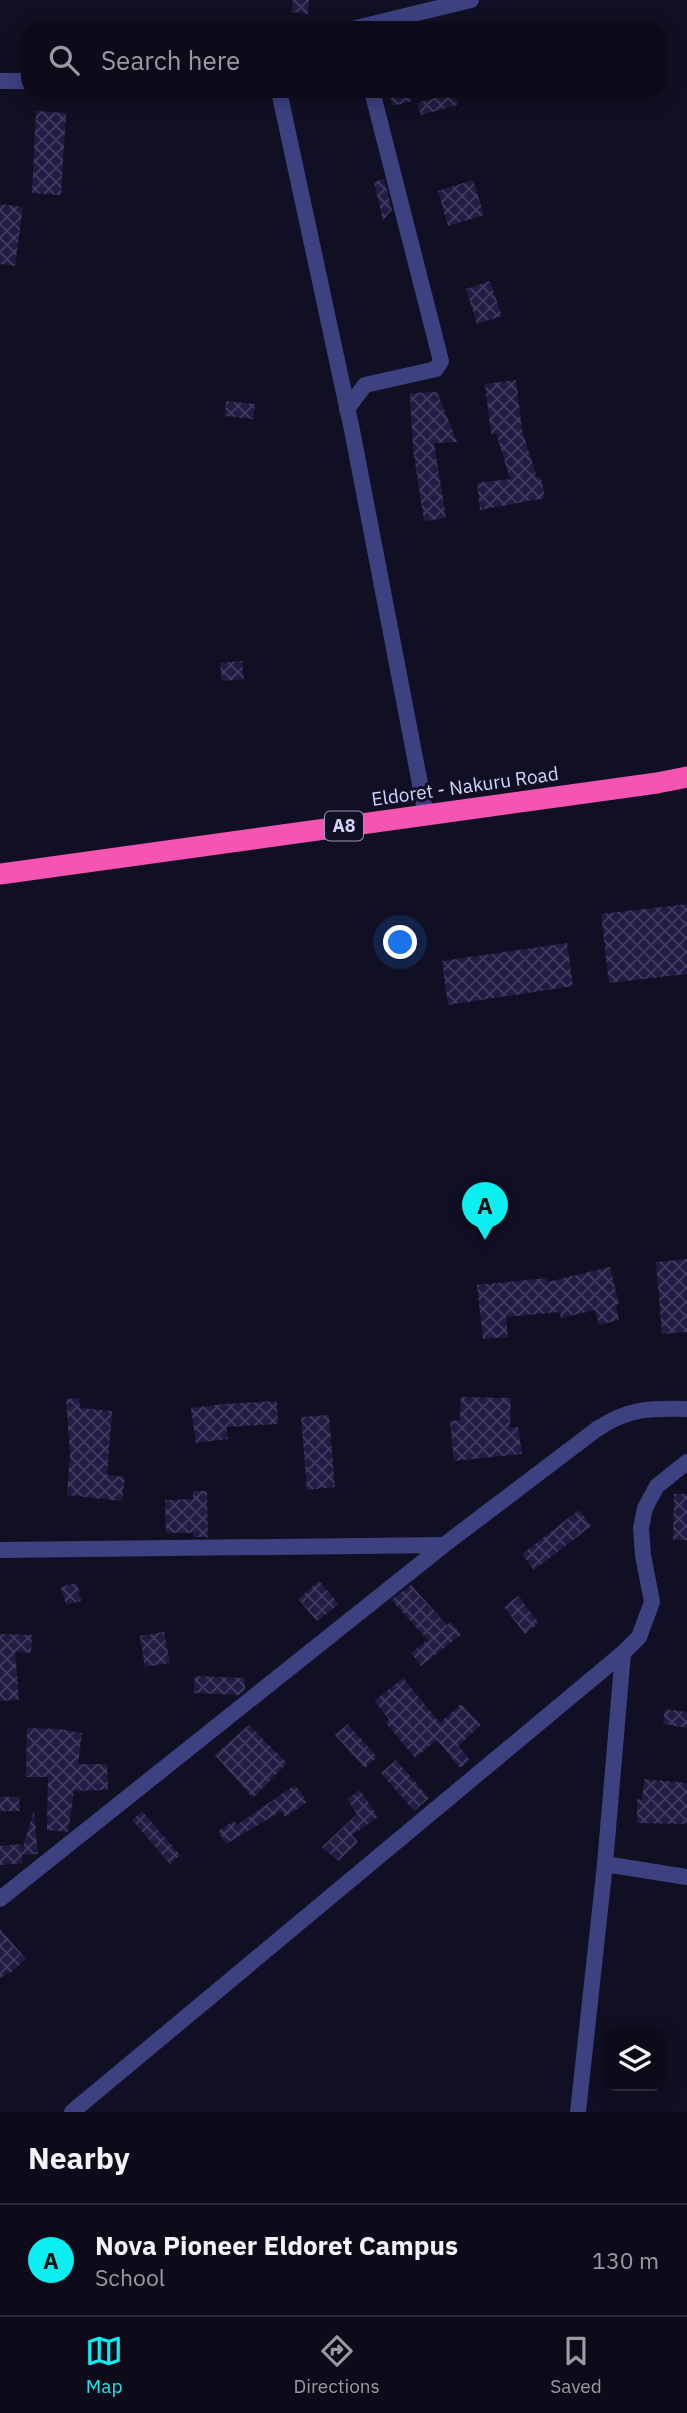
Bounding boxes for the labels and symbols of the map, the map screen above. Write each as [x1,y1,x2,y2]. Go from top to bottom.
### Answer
street label: Eldoret - Nakuru Road [370,761,560,811]
road number: A8 [325,812,363,840]
your location [383,925,417,959]
pin: A [462,1182,508,1240]

